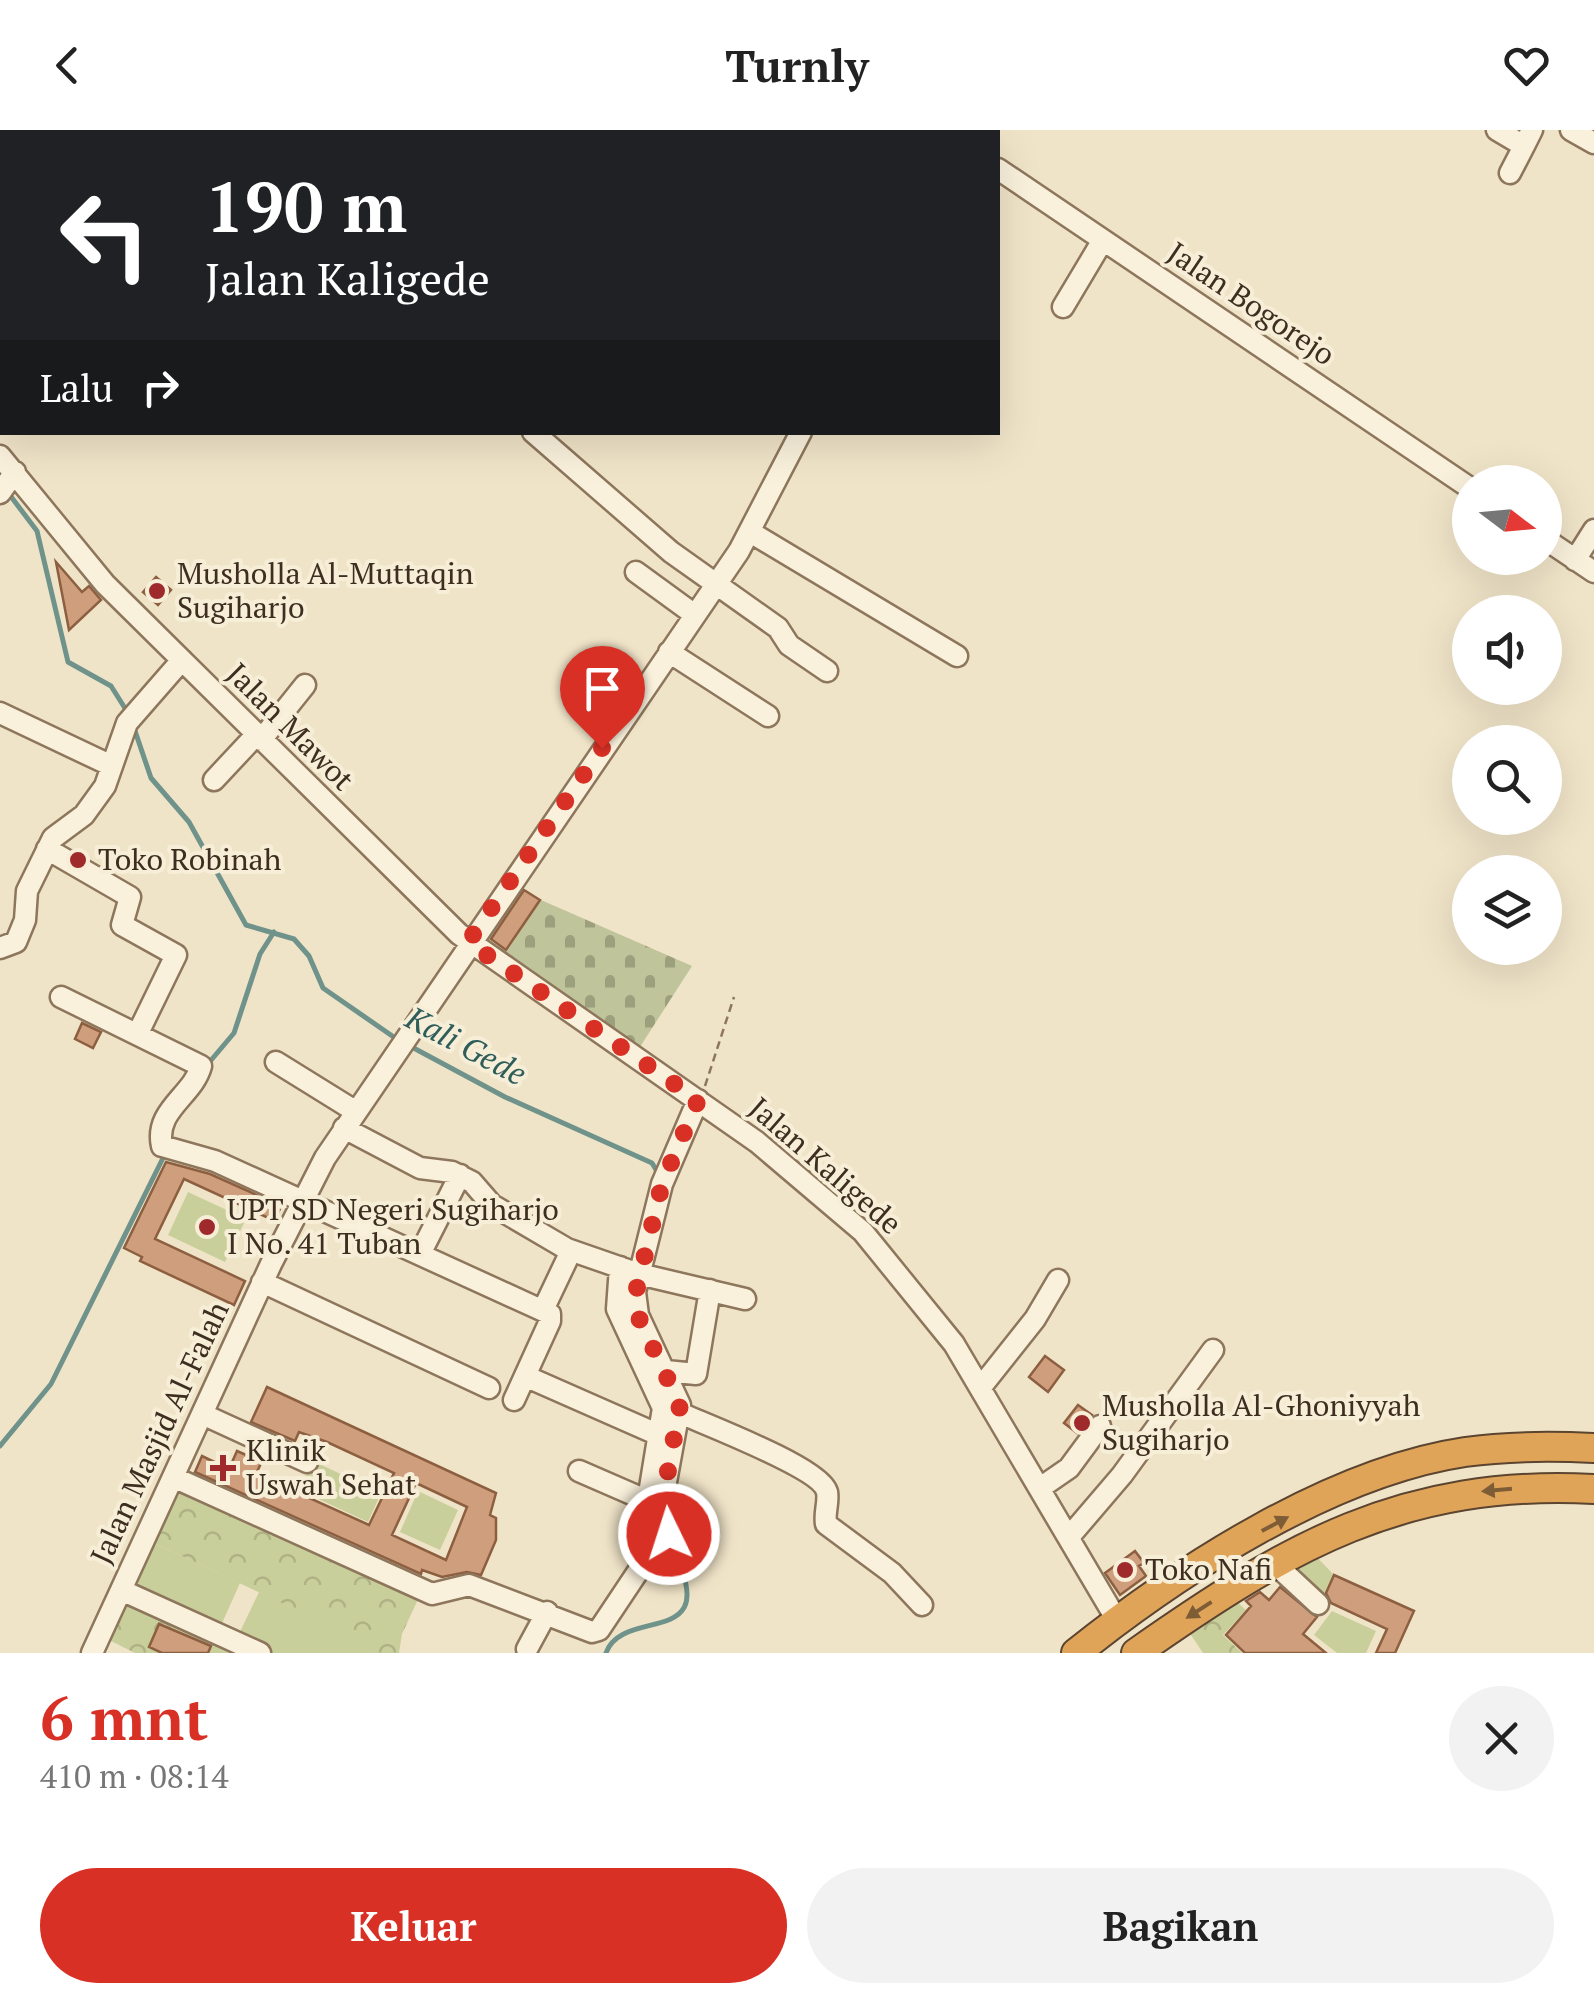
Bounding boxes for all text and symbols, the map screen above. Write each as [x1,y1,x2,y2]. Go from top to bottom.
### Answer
text: Turnly [725,35,869,95]
icon: back [40,38,95,93]
icon: heart [1499,38,1554,93]
text: 190 m [205,159,407,252]
icon: left [40,170,170,300]
street label: Jalan Bogorejo [1160,232,1343,374]
text: Jalan Kaligede [205,248,490,308]
icon: right [133,360,188,415]
text: Lalu [40,363,113,413]
north arrow [1452,465,1562,575]
map controls [1452,465,1562,965]
place label: Musholla Al-Muttaqin Sugiharjo [177,553,474,627]
marker: Musholla Al-Muttaqin Sugiharjo [146,580,168,602]
button: sound [1452,595,1562,705]
pin [560,646,645,749]
street label: Jalan Mawot [218,654,363,799]
icon: arrive [575,661,630,716]
button: search [1452,725,1562,835]
place label: Toko Robinah [98,839,282,879]
marker: Toko Robinah [67,849,89,871]
button: layers [1452,855,1562,965]
water label: Kali Gede [398,996,534,1094]
street label: Jalan Kaligede [741,1088,910,1243]
place label: UPT SD Negeri Sugiharjo I No. 41 Tuban [227,1189,559,1263]
marker: UPT SD Negeri Sugiharjo I No. 41 Tuban [196,1216,218,1238]
street label: Jalan Masjid Al-Falah [81,1294,238,1570]
place label: Musholla Al-Ghoniyyah Sugiharjo [1102,1385,1421,1459]
marker: Musholla Al-Ghoniyyah Sugiharjo [1071,1412,1093,1434]
place label: Klinik Uswah Sehat [246,1430,416,1504]
marker: Klinik Uswah Sehat [210,1455,236,1481]
position arrow [617,1482,721,1586]
one-way arrow [1480,1482,1512,1498]
one-way arrow [1260,1516,1289,1533]
place label: Toko Nafi [1145,1549,1272,1589]
marker: Toko Nafi [1114,1559,1136,1581]
one-way arrow [1185,1600,1212,1618]
text: 6 mnt [40,1678,208,1757]
button: close [1449,1686,1554,1791]
text: 410 m · 08:14 [40,1755,228,1797]
button: Keluar [40,1868,787,1983]
button: Bagikan [807,1868,1554,1983]

